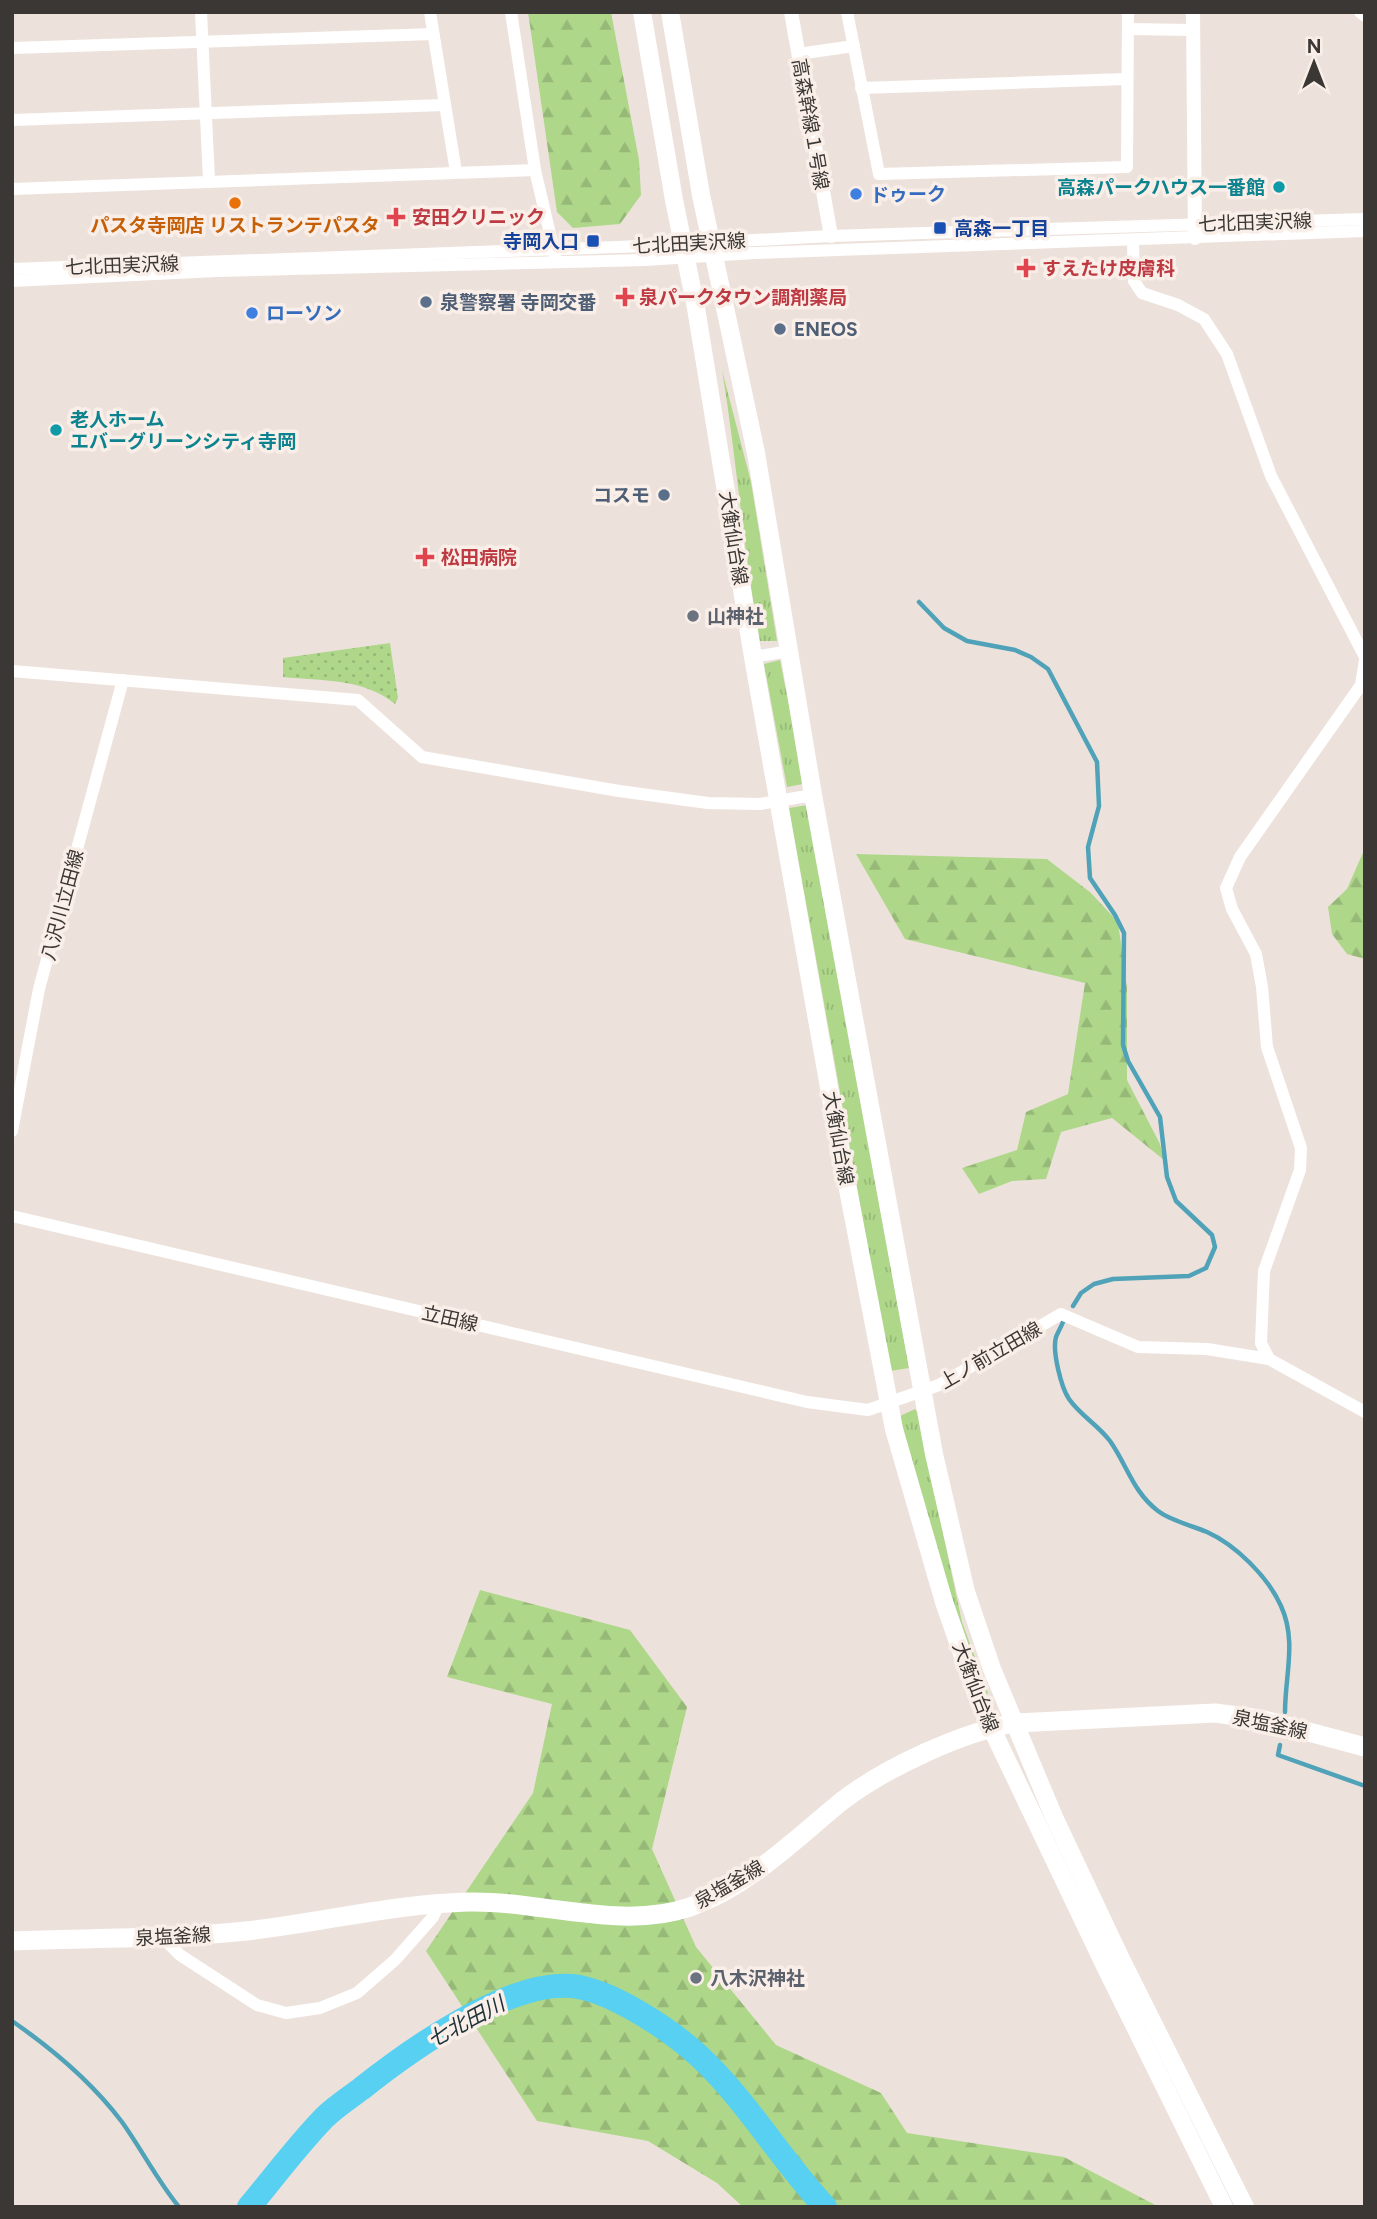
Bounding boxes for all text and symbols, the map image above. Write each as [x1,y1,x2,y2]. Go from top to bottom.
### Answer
north arrow [1279,28,1349,98]
text: N [1307,35,1321,58]
street label: 高森幹線１号線 [788,57,833,192]
place label: 高森パークハウス一番館 [1057,176,1265,199]
marker: 高森パークハウス一番館 [1271,179,1287,195]
place label: ドゥーク [870,183,946,206]
marker: ドゥーク [848,186,864,202]
marker: パスタ寺岡店 リストランテパスタ [227,195,243,211]
place label: 安田クリニック [412,206,545,229]
marker: 安田クリニック [386,207,406,227]
street label: 七北田実沢線 [1198,209,1312,236]
place label: パスタ寺岡店 リストランテパスタ [90,214,380,237]
place label: 高森一丁目 [954,217,1049,240]
marker: 高森一丁目 [932,220,948,236]
street label: 七北田実沢線 [631,229,747,258]
place label: 寺岡入口 [503,230,579,253]
marker: 寺岡入口 [585,233,601,249]
street label: 七北田実沢線 [65,252,179,279]
place label: すえたけ皮膚科 [1042,257,1175,280]
marker: すえたけ皮膚科 [1016,258,1036,278]
place label: 泉パークタウン調剤薬局 [639,286,847,309]
marker: 泉パークタウン調剤薬局 [617,289,633,305]
place label: 泉警察署 寺岡交番 [440,291,597,314]
marker: 泉警察署 寺岡交番 [418,294,434,310]
place label: ローソン [266,302,342,325]
marker: ローソン [244,305,260,321]
place label: ENEOS [794,318,858,341]
marker: ENEOS [772,321,788,337]
place label: 老人ホーム エバーグリーンシティ寺岡 [70,408,296,453]
marker: 老人ホーム エバーグリーンシティ寺岡 [48,422,64,438]
place label: コスモ [593,484,650,507]
marker: コスモ [656,487,672,503]
street label: 大衡仙台線 [715,489,752,587]
place label: 松田病院 [441,546,517,569]
marker: 松田病院 [415,547,435,567]
place label: 山神社 [707,605,764,628]
marker: 山神社 [685,608,701,624]
street label: 八沢川立田線 [37,847,88,963]
street label: 大衡仙台線 [819,1089,858,1187]
street label: 立田線 [420,1301,480,1336]
street label: 上ノ前立田線 [935,1317,1045,1394]
street label: 大衡仙台線 [948,1639,1003,1736]
street label: 泉塩釜線 [1230,1705,1309,1744]
street label: 泉塩釜線 [691,1855,768,1913]
street label: 泉塩釜線 [134,1923,212,1950]
place label: 八木沢神社 [710,1967,805,1990]
marker: 八木沢神社 [688,1970,704,1986]
water label: 七北田川 [423,1990,510,2052]

